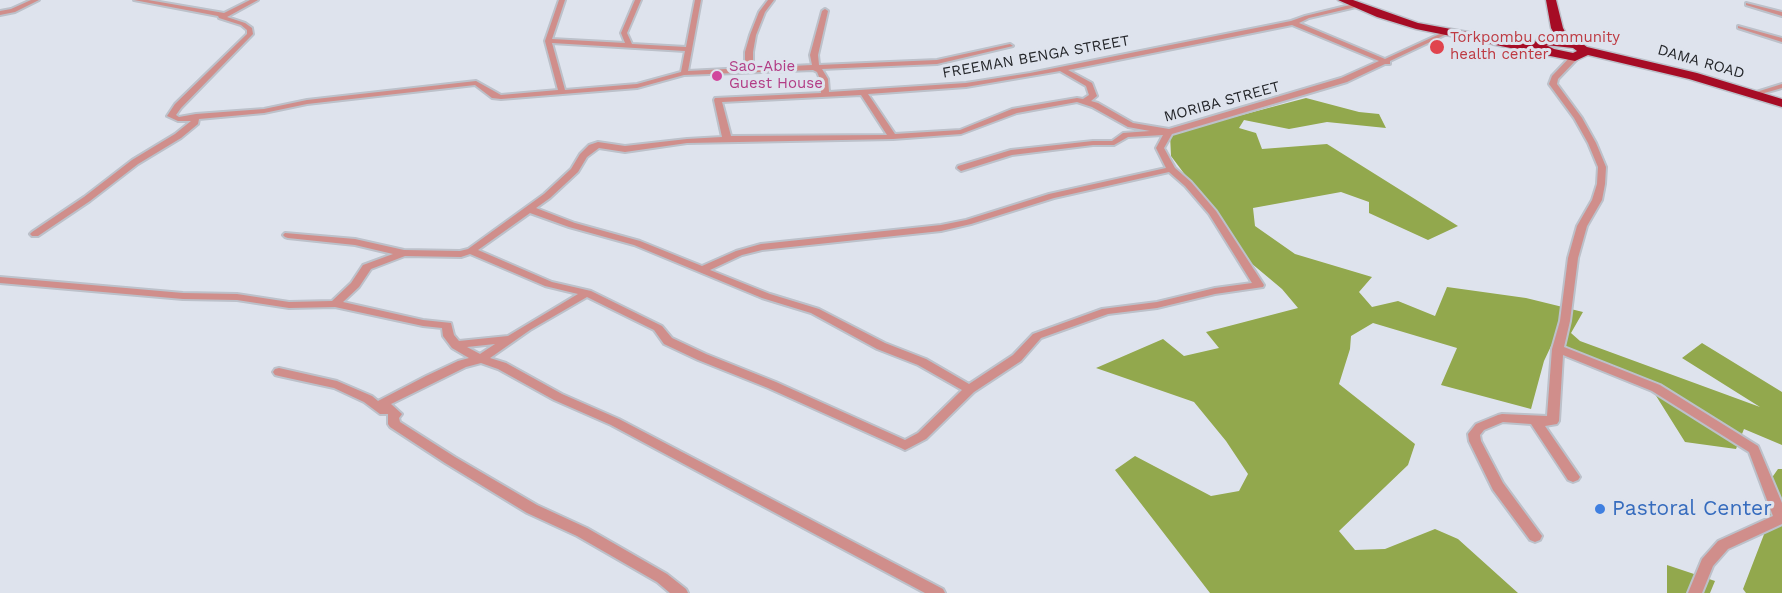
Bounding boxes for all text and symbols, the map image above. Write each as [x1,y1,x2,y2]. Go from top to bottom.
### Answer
place label: Torkpombu community health center [1450,29,1620,64]
street label: FREEMAN BENGA STREET [941,32,1131,82]
marker: Torkpombu community health center [1428,38,1446,56]
street label: DAMA ROAD [1655,41,1747,83]
place label: Sao-Abie Guest House [729,58,823,93]
marker: Sao-Abie Guest House [710,69,724,83]
street label: MORIBA STREET [1162,78,1282,126]
place label: Pastoral Center [1612,496,1772,522]
marker: Pastoral Center [1593,502,1607,516]

